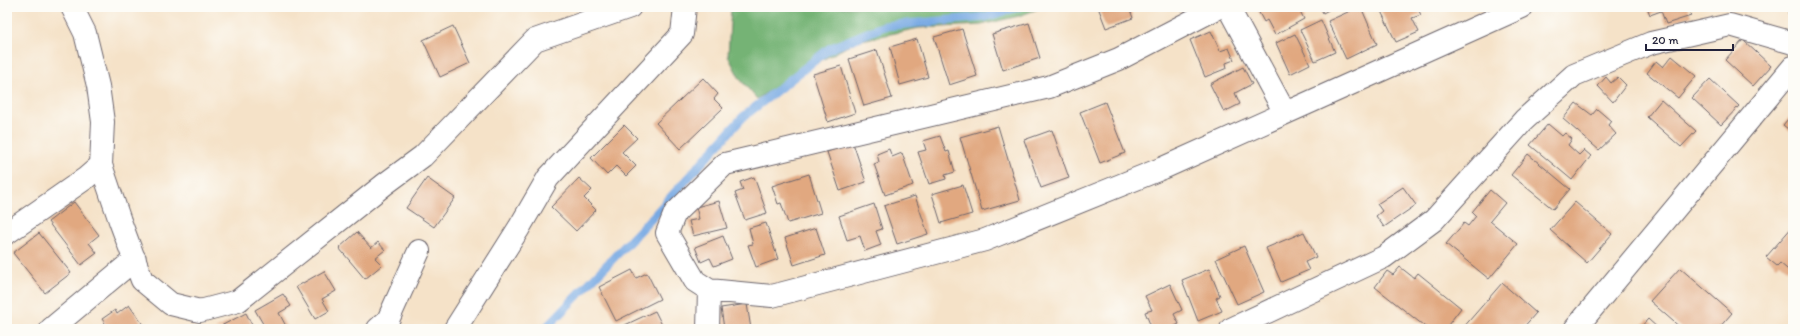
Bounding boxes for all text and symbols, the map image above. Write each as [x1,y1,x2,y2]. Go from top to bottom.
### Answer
scale bar [1646,26,1733,52]
text: 20 m [1652,33,1679,47]

